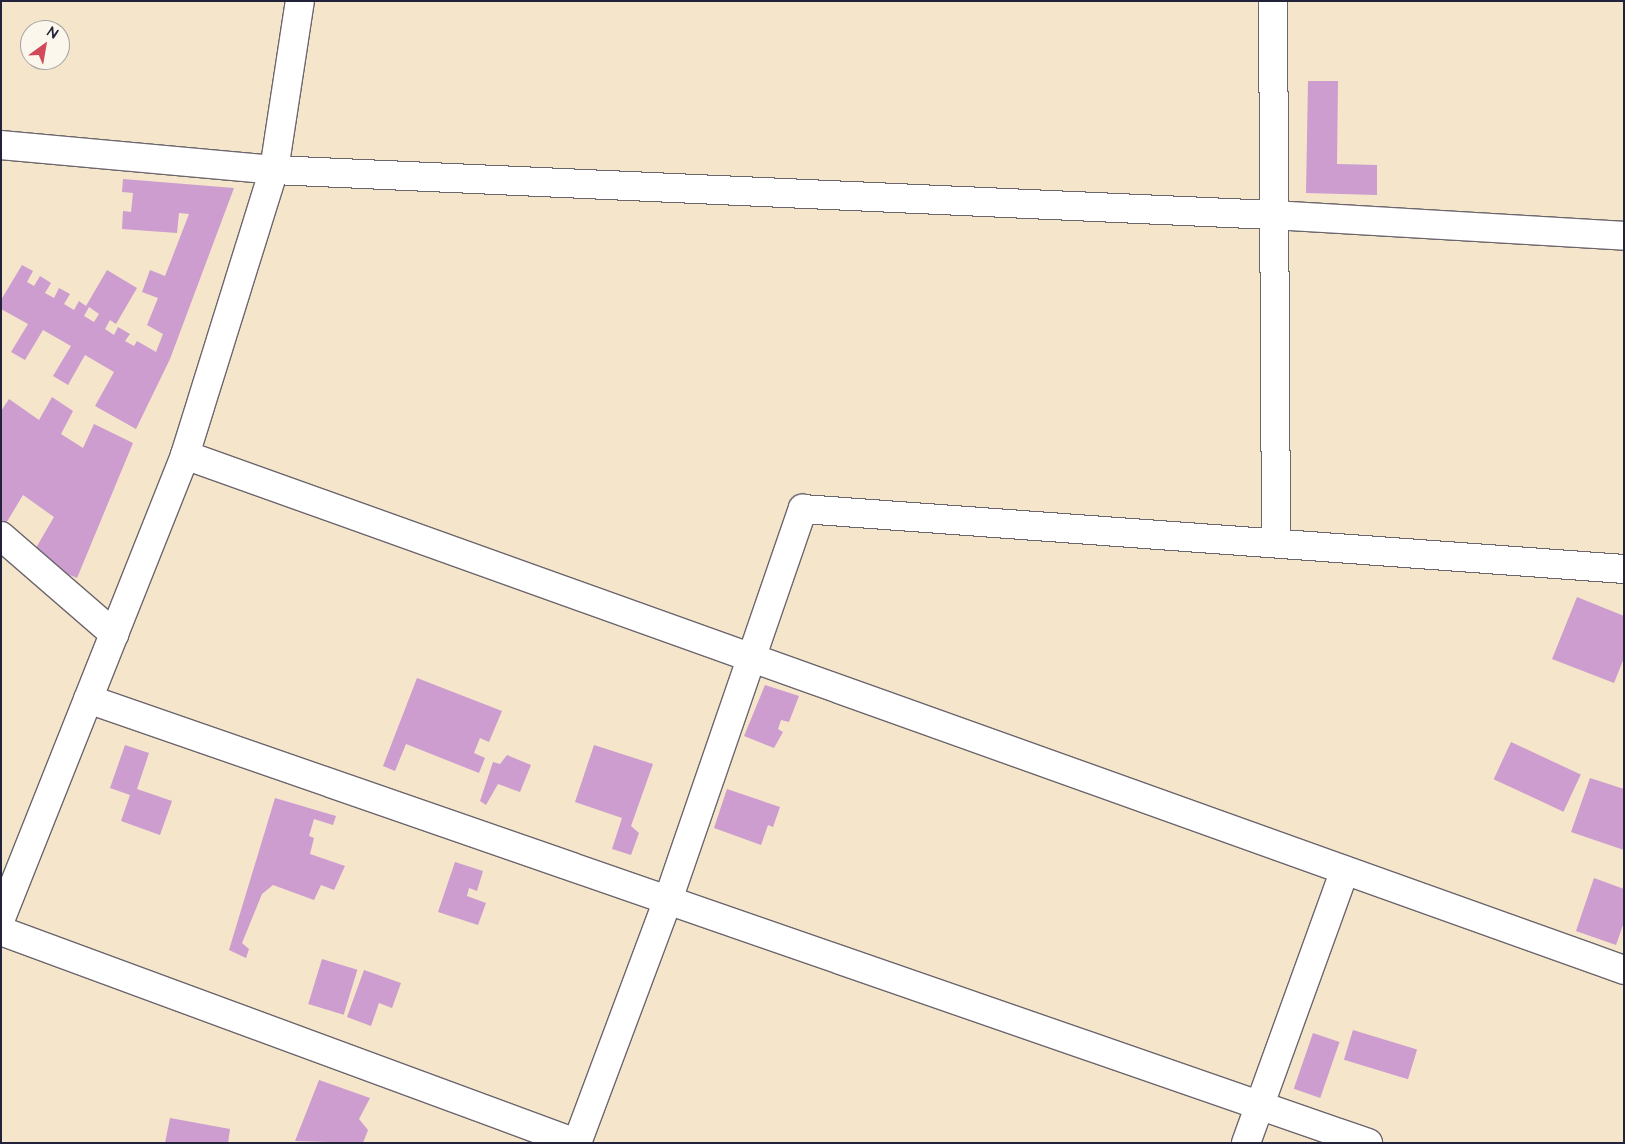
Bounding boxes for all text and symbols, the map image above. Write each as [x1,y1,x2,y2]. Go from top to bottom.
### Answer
north arrow [20,20,70,70]
text: N [43,22,61,44]

